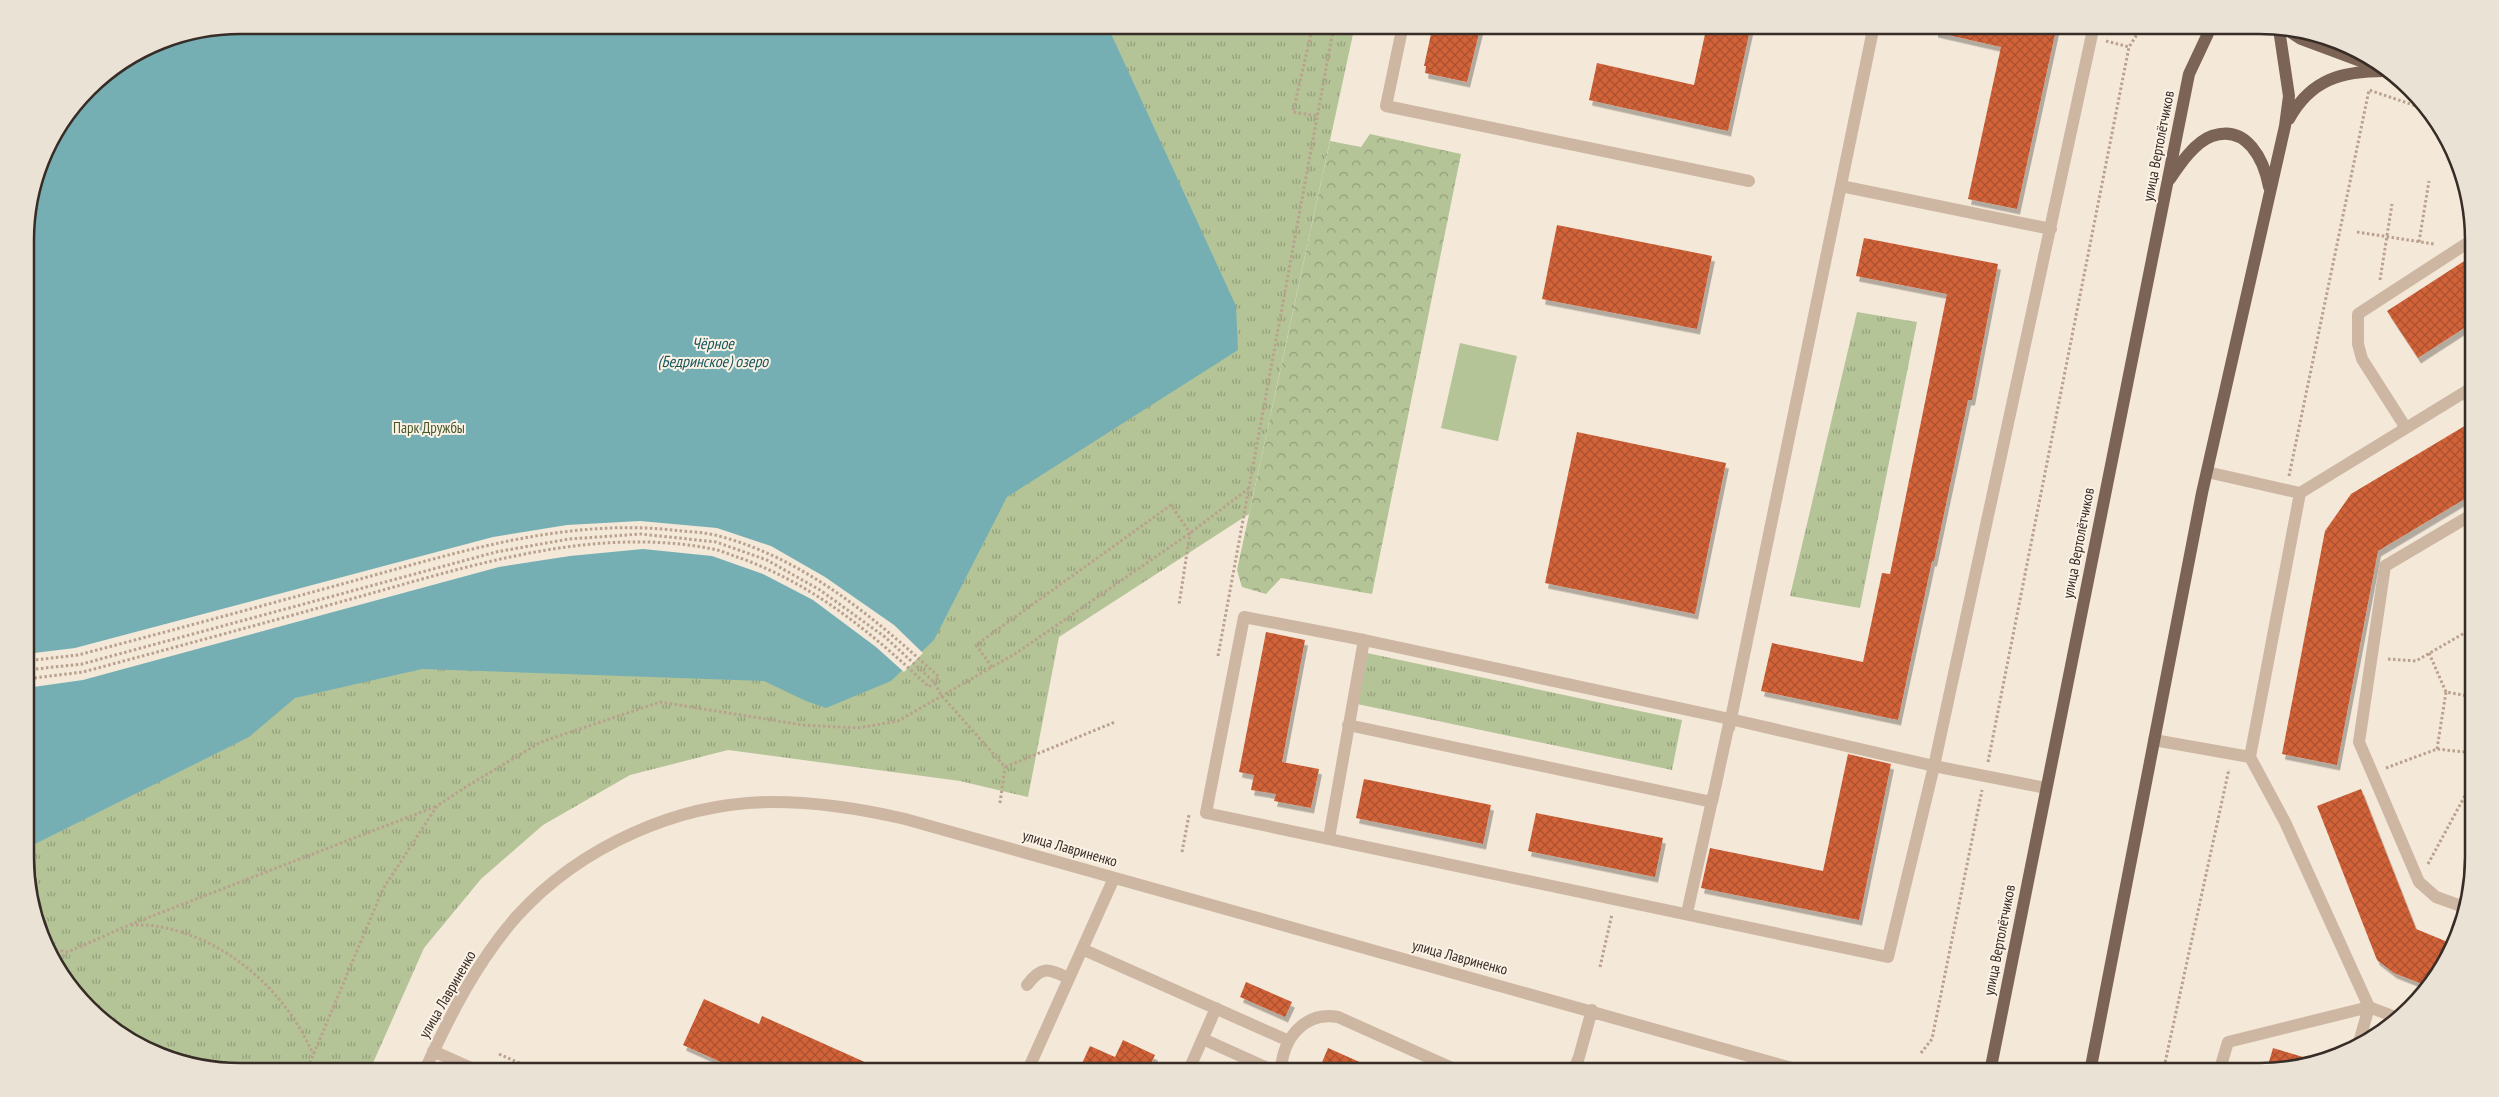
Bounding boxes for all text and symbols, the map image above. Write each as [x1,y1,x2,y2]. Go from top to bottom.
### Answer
street label: улица Вертолётчиков [2138,89,2178,203]
water label: Чёрное (Бедринское) озеро [658,333,769,371]
park label: Парк Дружбы [393,418,465,437]
street label: улица Вертолётчиков [2058,486,2098,600]
street label: улица Лавриненко [1020,825,1120,871]
street label: улица Вертолётчиков [1979,883,2019,997]
street label: улица Лавриненко [1410,935,1510,979]
street label: улица Лавриненко [414,947,480,1041]

